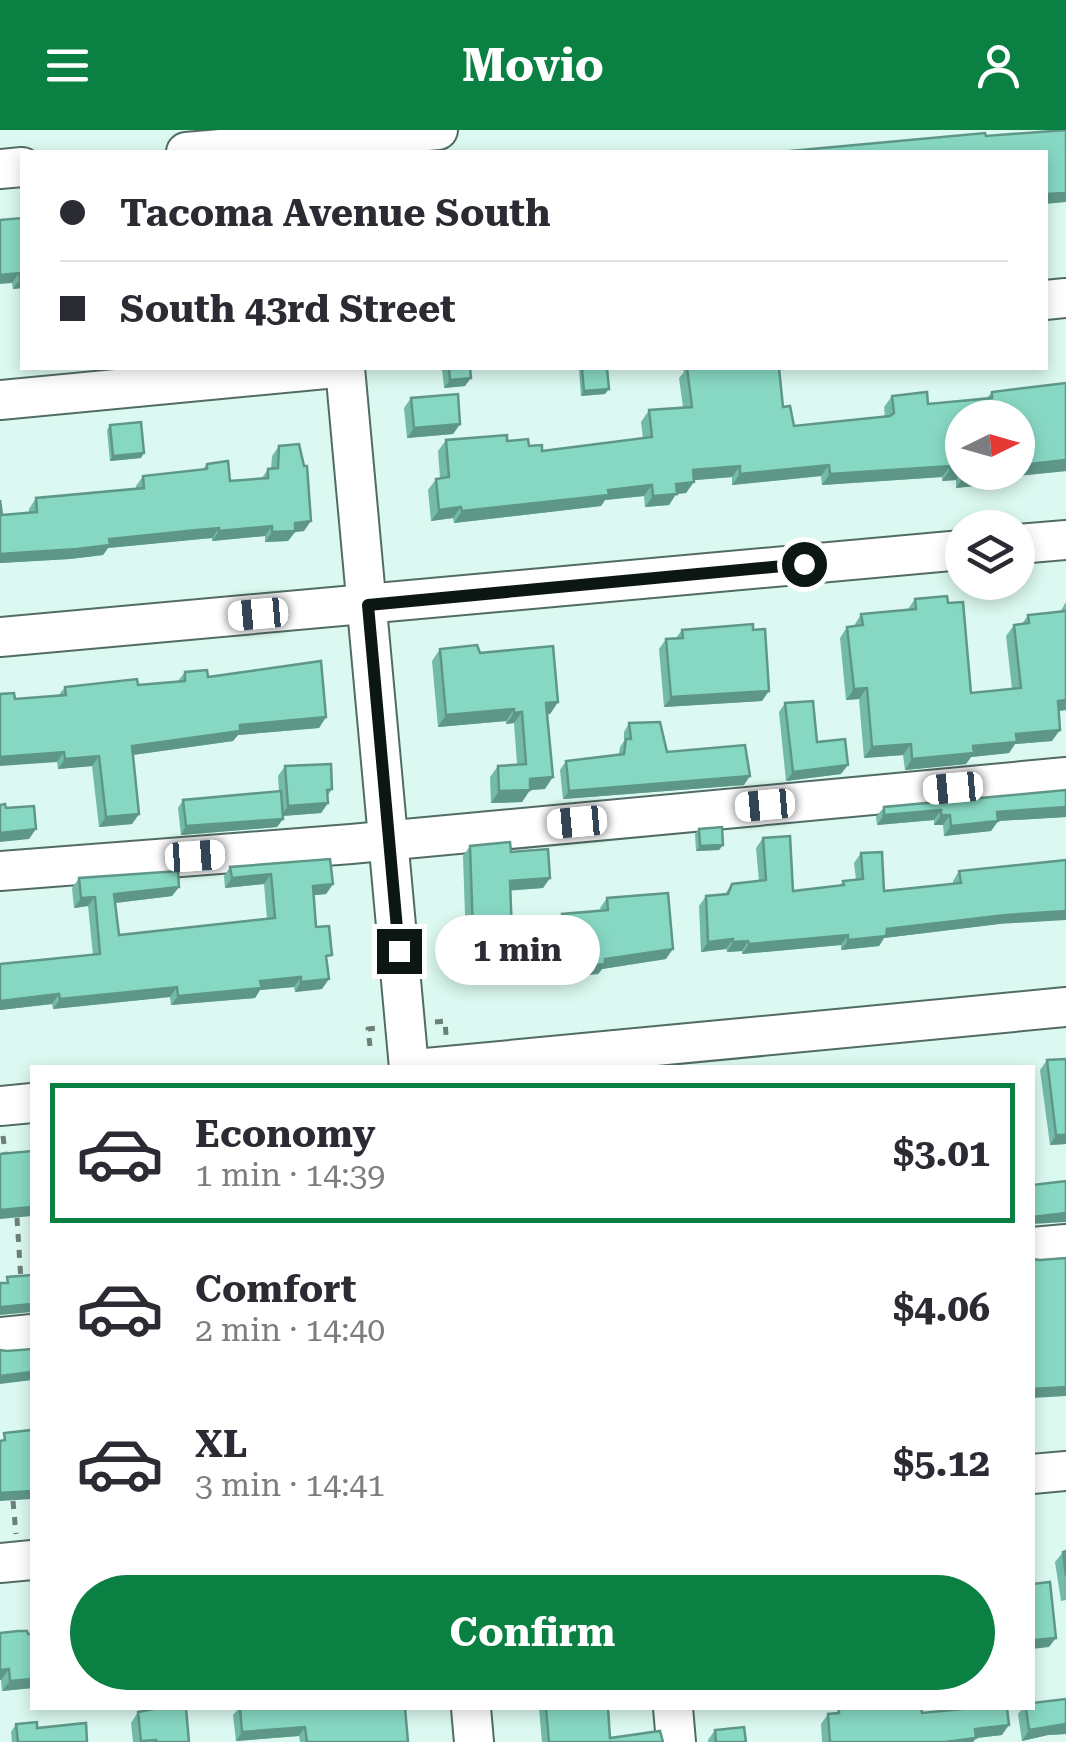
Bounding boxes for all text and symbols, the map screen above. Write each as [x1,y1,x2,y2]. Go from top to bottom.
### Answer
icon: menu [40,38,95,93]
icon: person [971,38,1026,93]
text: Movio [462,39,604,92]
text: Tacoma Avenue South [120,191,550,235]
text: South 43rd Street [120,287,456,331]
north arrow [945,400,1035,490]
map controls [945,400,1035,600]
button: layers [945,510,1035,600]
route start [782,542,827,587]
car [227,596,289,632]
car [922,770,984,806]
car [734,787,796,823]
car [546,804,608,840]
car [164,839,226,873]
callout: 1 min [434,916,599,986]
route end [377,929,422,974]
text: 1 min [473,931,562,969]
icon: car [75,1108,165,1198]
text: Economy [195,1112,375,1156]
text: $3.01 [893,1131,990,1175]
text: 1 min · 14:39 [195,1156,385,1194]
icon: car [75,1263,165,1353]
text: Comfort [195,1267,356,1311]
text: $4.06 [893,1286,990,1330]
text: 2 min · 14:40 [195,1311,385,1349]
icon: car [75,1418,165,1508]
text: XL [195,1422,247,1466]
text: $5.12 [893,1441,990,1485]
text: 3 min · 14:41 [195,1466,385,1504]
button: Confirm [70,1575,995,1690]

